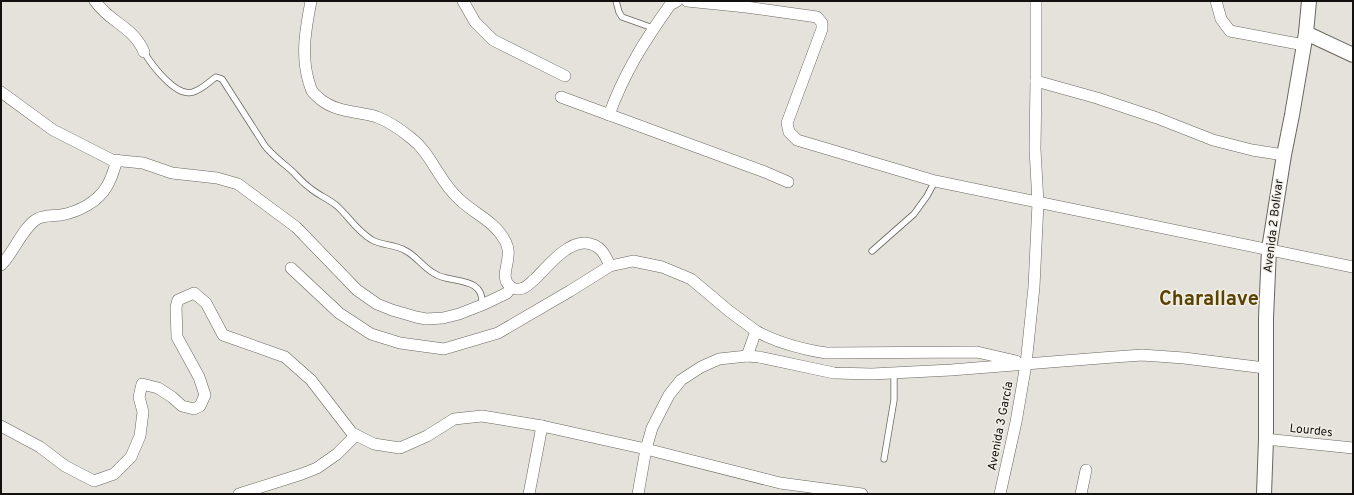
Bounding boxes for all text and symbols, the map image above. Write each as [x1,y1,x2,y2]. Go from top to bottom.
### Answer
street label: Avenida 2 Bolívar [1260,178,1288,274]
district label: Charallave [1159,287,1259,313]
street label: Avenida 3 García [985,380,1017,472]
street label: Lourdes [1289,421,1333,441]

